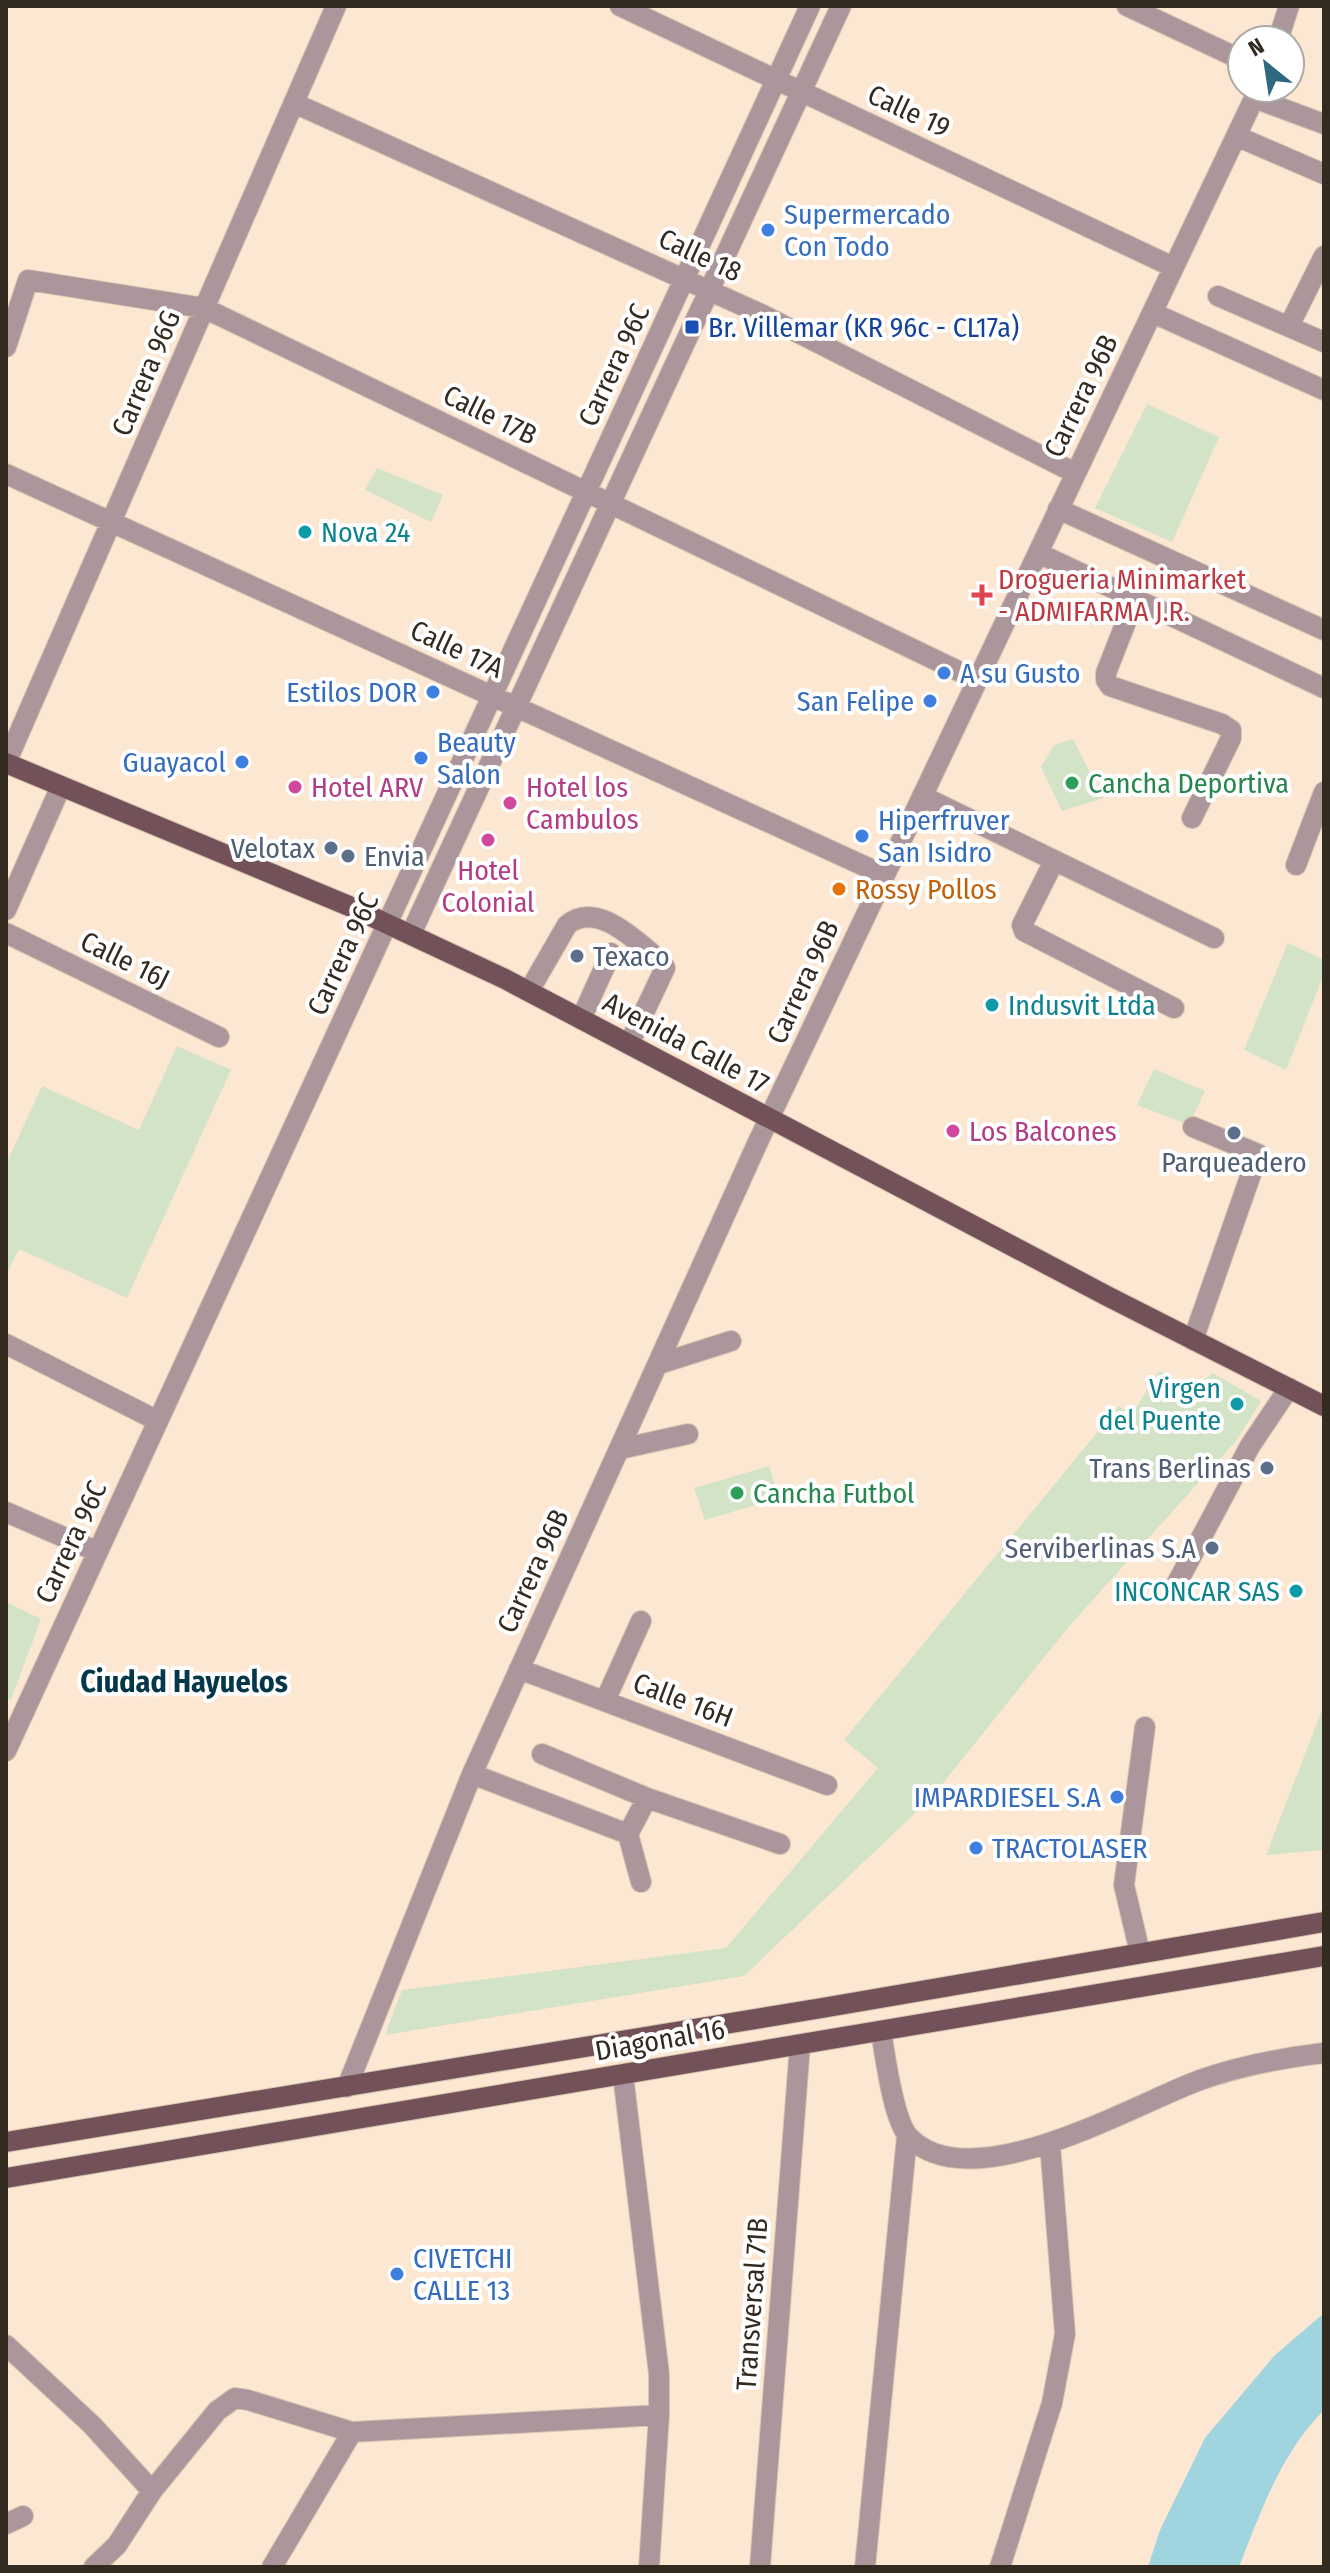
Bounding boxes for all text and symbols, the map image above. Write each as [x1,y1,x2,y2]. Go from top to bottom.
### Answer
north arrow [1226,24,1306,104]
text: N [1244,32,1269,62]
street label: Calle 19 [863,78,955,144]
place label: Supermercado Con Todo [784,198,951,263]
marker: Supermercado Con Todo [759,221,777,239]
street label: Calle 18 [653,222,747,288]
street label: Carrera 96C [571,299,657,431]
street label: Carrera 96G [105,305,187,441]
place label: Br. Villemar (KR 96c - CL17a) [708,311,1019,344]
marker: Br. Villemar (KR 96c - CL17a) [683,318,701,336]
street label: Carrera 96B [1037,329,1125,463]
street label: Calle 17B [438,378,542,452]
place label: Nova 24 [321,516,410,549]
marker: Nova 24 [296,523,314,541]
place label: Drogueria Minimarket - ADMIFARMA J.R. [998,563,1247,628]
marker: Drogueria Minimarket - ADMIFARMA J.R. [973,586,991,604]
street label: Calle 17A [405,613,509,685]
place label: A su Gusto [960,657,1081,690]
marker: A su Gusto [935,664,953,682]
place label: Estilos DOR [286,676,417,709]
marker: Estilos DOR [424,683,442,701]
place label: San Felipe [797,685,914,718]
marker: San Felipe [921,692,939,710]
place label: Beauty Salon [437,726,516,791]
place label: Guayacol [123,746,226,779]
marker: Beauty Salon [412,749,430,767]
marker: Guayacol [233,753,251,771]
place label: Cancha Deportiva [1088,767,1289,800]
place label: Hotel ARV [311,771,424,804]
place label: Hotel los Cambulos [526,771,639,836]
marker: Cancha Deportiva [1063,774,1081,792]
marker: Hotel ARV [286,778,304,796]
marker: Hotel los Cambulos [501,794,519,812]
place label: Hiperfruver San Isidro [878,804,1010,869]
marker: Hiperfruver San Isidro [853,827,871,845]
marker: Hotel Colonial [479,831,497,849]
place label: Velotax [231,832,316,865]
marker: Velotax [322,839,340,857]
place label: Envia [364,840,425,873]
marker: Envia [339,847,357,865]
place label: Hotel Colonial [441,854,535,919]
place label: Rossy Pollos [855,873,997,906]
marker: Rossy Pollos [830,880,848,898]
street label: Carrera 96C [300,888,386,1020]
street label: Carrera 96B [760,915,846,1049]
street label: Calle 16J [75,924,175,996]
place label: Texaco [593,940,670,973]
marker: Texaco [568,947,586,965]
street label: Avenida Calle 17 [598,986,774,1100]
place label: Indusvit Ltda [1008,989,1156,1022]
marker: Indusvit Ltda [983,996,1001,1014]
place label: Los Balcones [969,1115,1117,1148]
marker: Los Balcones [944,1122,962,1140]
marker: Parqueadero [1225,1124,1243,1142]
place label: Parqueadero [1161,1146,1307,1179]
place label: Virgen del Puente [1098,1372,1221,1437]
marker: Virgen del Puente [1228,1395,1246,1413]
place label: Trans Berlinas [1089,1452,1251,1485]
marker: Trans Berlinas [1258,1459,1276,1477]
street label: Carrera 96C [28,1476,114,1608]
place label: Cancha Futbol [753,1477,915,1510]
marker: Cancha Futbol [728,1484,746,1502]
street label: Carrera 96B [490,1504,576,1638]
place label: Serviberlinas S.A [1005,1532,1196,1565]
marker: Serviberlinas S.A [1203,1539,1221,1557]
place label: INCONCAR SAS [1114,1575,1280,1608]
marker: INCONCAR SAS [1287,1582,1305,1600]
district label: Ciudad Hayuelos [80,1664,288,1700]
street label: Calle 16H [628,1666,738,1734]
place label: IMPARDIESEL S.A [914,1781,1101,1814]
marker: IMPARDIESEL S.A [1108,1788,1126,1806]
place label: TRACTOLASER [992,1832,1148,1865]
marker: TRACTOLASER [967,1839,985,1857]
street label: Diagonal 16 [593,2012,727,2068]
street label: Transversal 71B [730,2217,774,2391]
place label: CIVETCHI CALLE 13 [413,2242,512,2307]
marker: CIVETCHI CALLE 13 [388,2265,406,2283]

